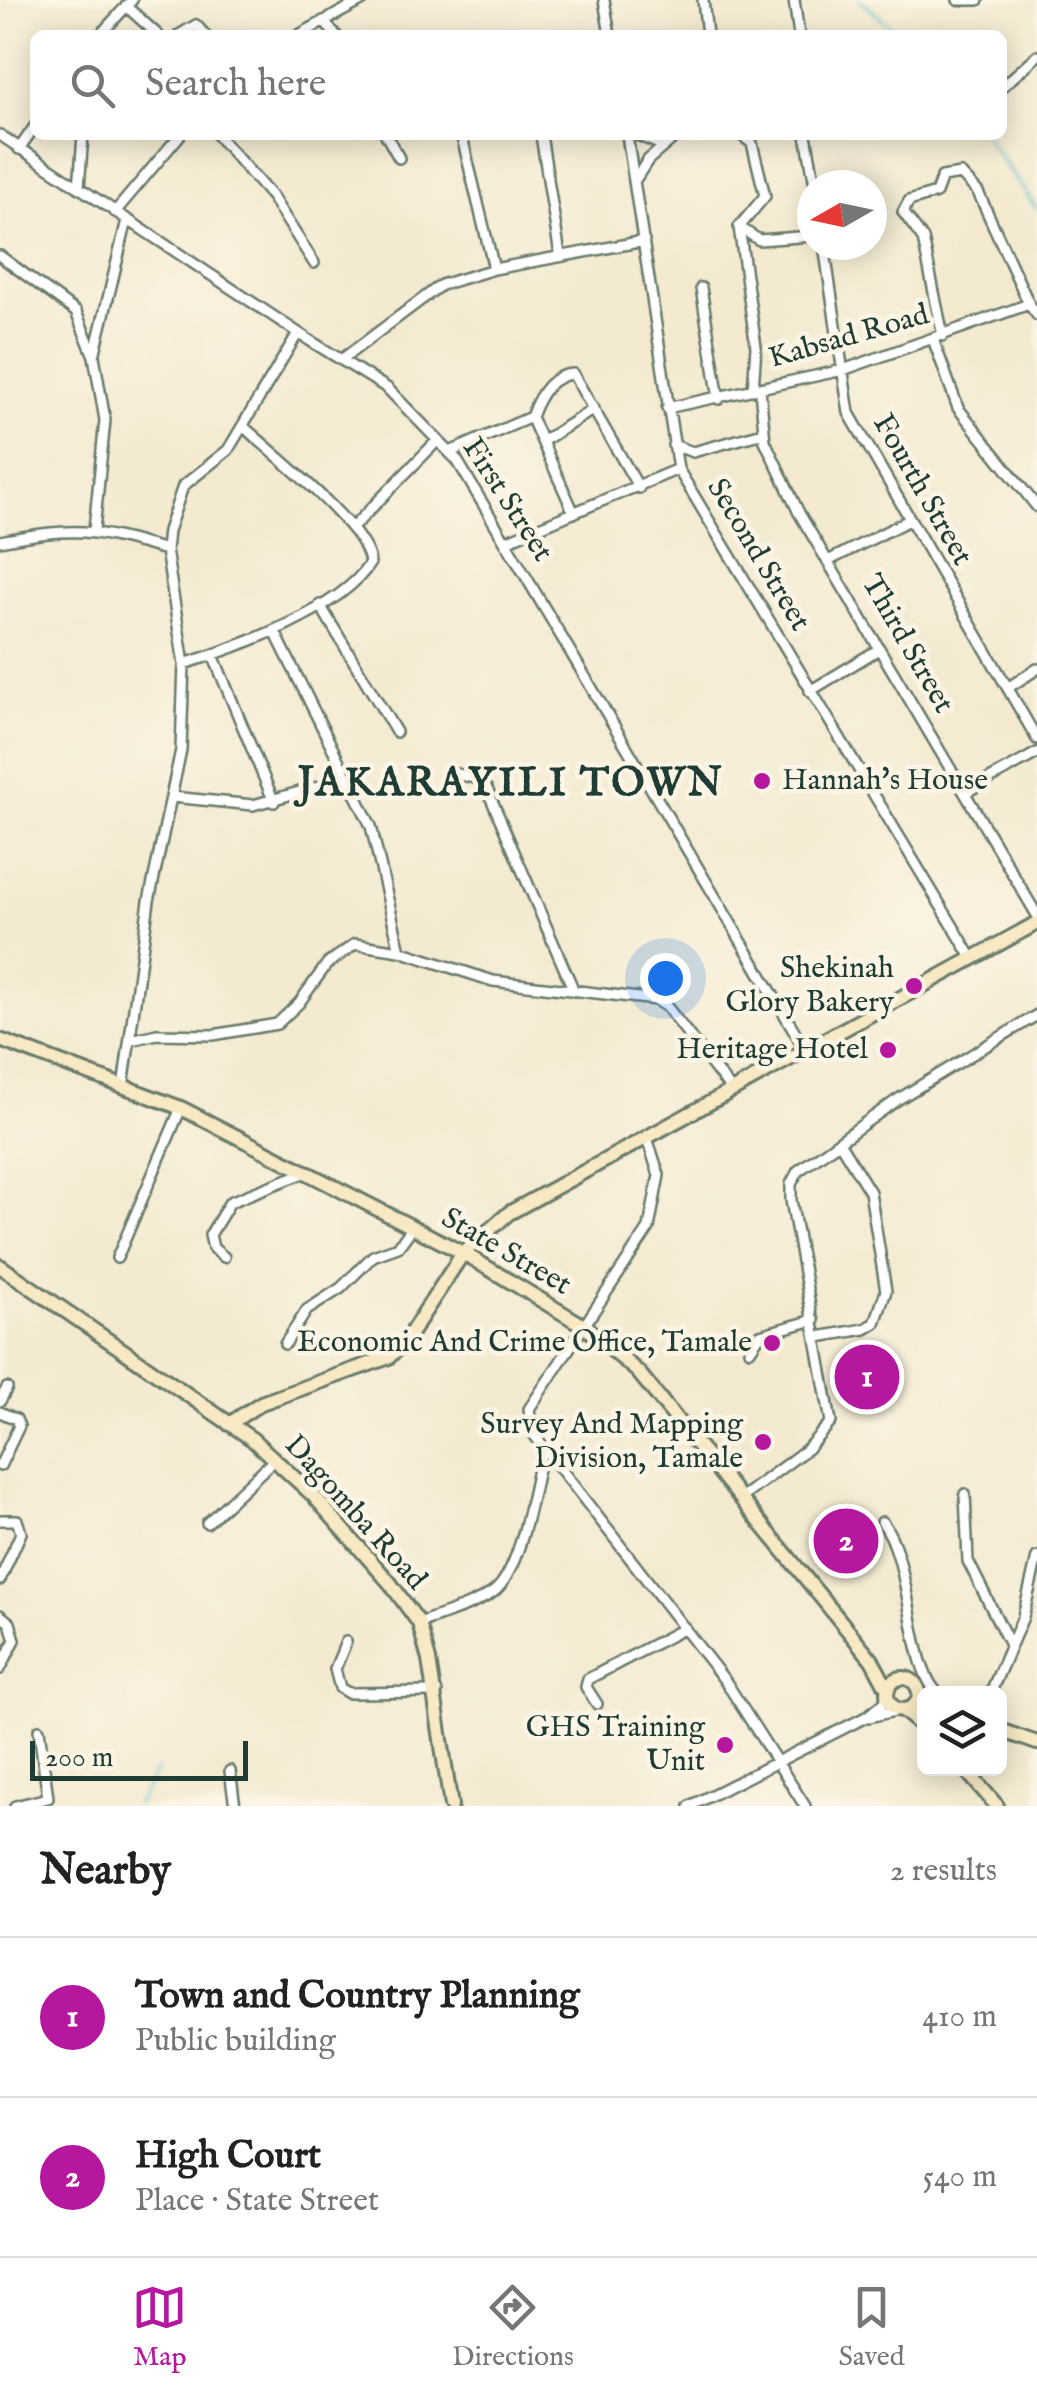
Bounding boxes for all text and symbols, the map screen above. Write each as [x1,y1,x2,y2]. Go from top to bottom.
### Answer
search box [30,30,1007,140]
icon: search [65,58,120,113]
text: Search here [145,61,326,109]
north arrow [797,170,887,260]
street label: Kabsad Road [765,296,934,378]
street label: Fourth Street [863,407,981,573]
street label: First Street [453,431,561,569]
street label: Second Street [698,472,818,638]
street label: Third Street [852,568,962,720]
district label: JAKARAYILI TOWN [293,759,724,810]
place label: Hannah's House [782,762,988,800]
marker: Hannah's House [751,770,773,792]
place label: Shekinah Glory Bakery [725,950,894,1022]
your location [640,953,691,1004]
marker: Shekinah Glory Bakery [903,975,925,997]
place label: Heritage Hotel [676,1031,869,1069]
marker: Heritage Hotel [877,1039,899,1061]
street label: State Street [434,1200,578,1304]
place label: Economic And Crime Office, Tamale [297,1324,752,1362]
marker: Economic And Crime Office, Tamale [761,1332,783,1354]
pin: 1 [834,1340,900,1414]
place label: Survey And Mapping Division, Tamale [480,1406,744,1478]
street label: Dagomba Road [275,1428,435,1599]
marker: Survey And Mapping Division, Tamale [752,1431,774,1453]
pin: 2 [814,1504,878,1578]
map controls [917,1686,1007,1776]
button: layers [917,1686,1007,1776]
place label: GHS Training Unit [526,1709,706,1781]
marker: GHS Training Unit [714,1734,736,1756]
scale bar [30,1736,248,1780]
text: 200 m [45,1741,113,1776]
text: Nearby [40,1845,171,1898]
text: 2 results [890,1851,997,1892]
text: Town and Country Planning [135,1973,580,2021]
text: 1 [67,1997,78,2038]
text: 410 m [922,1997,997,2038]
text: Public building [135,2021,336,2062]
text: High Court [135,2133,321,2181]
text: 2 [65,2157,80,2198]
text: 540 m [922,2157,997,2198]
text: Place · State Street [135,2181,379,2222]
tab: Map [132,2280,187,2375]
tab: Directions [452,2280,574,2375]
tab: Saved [838,2280,905,2375]

